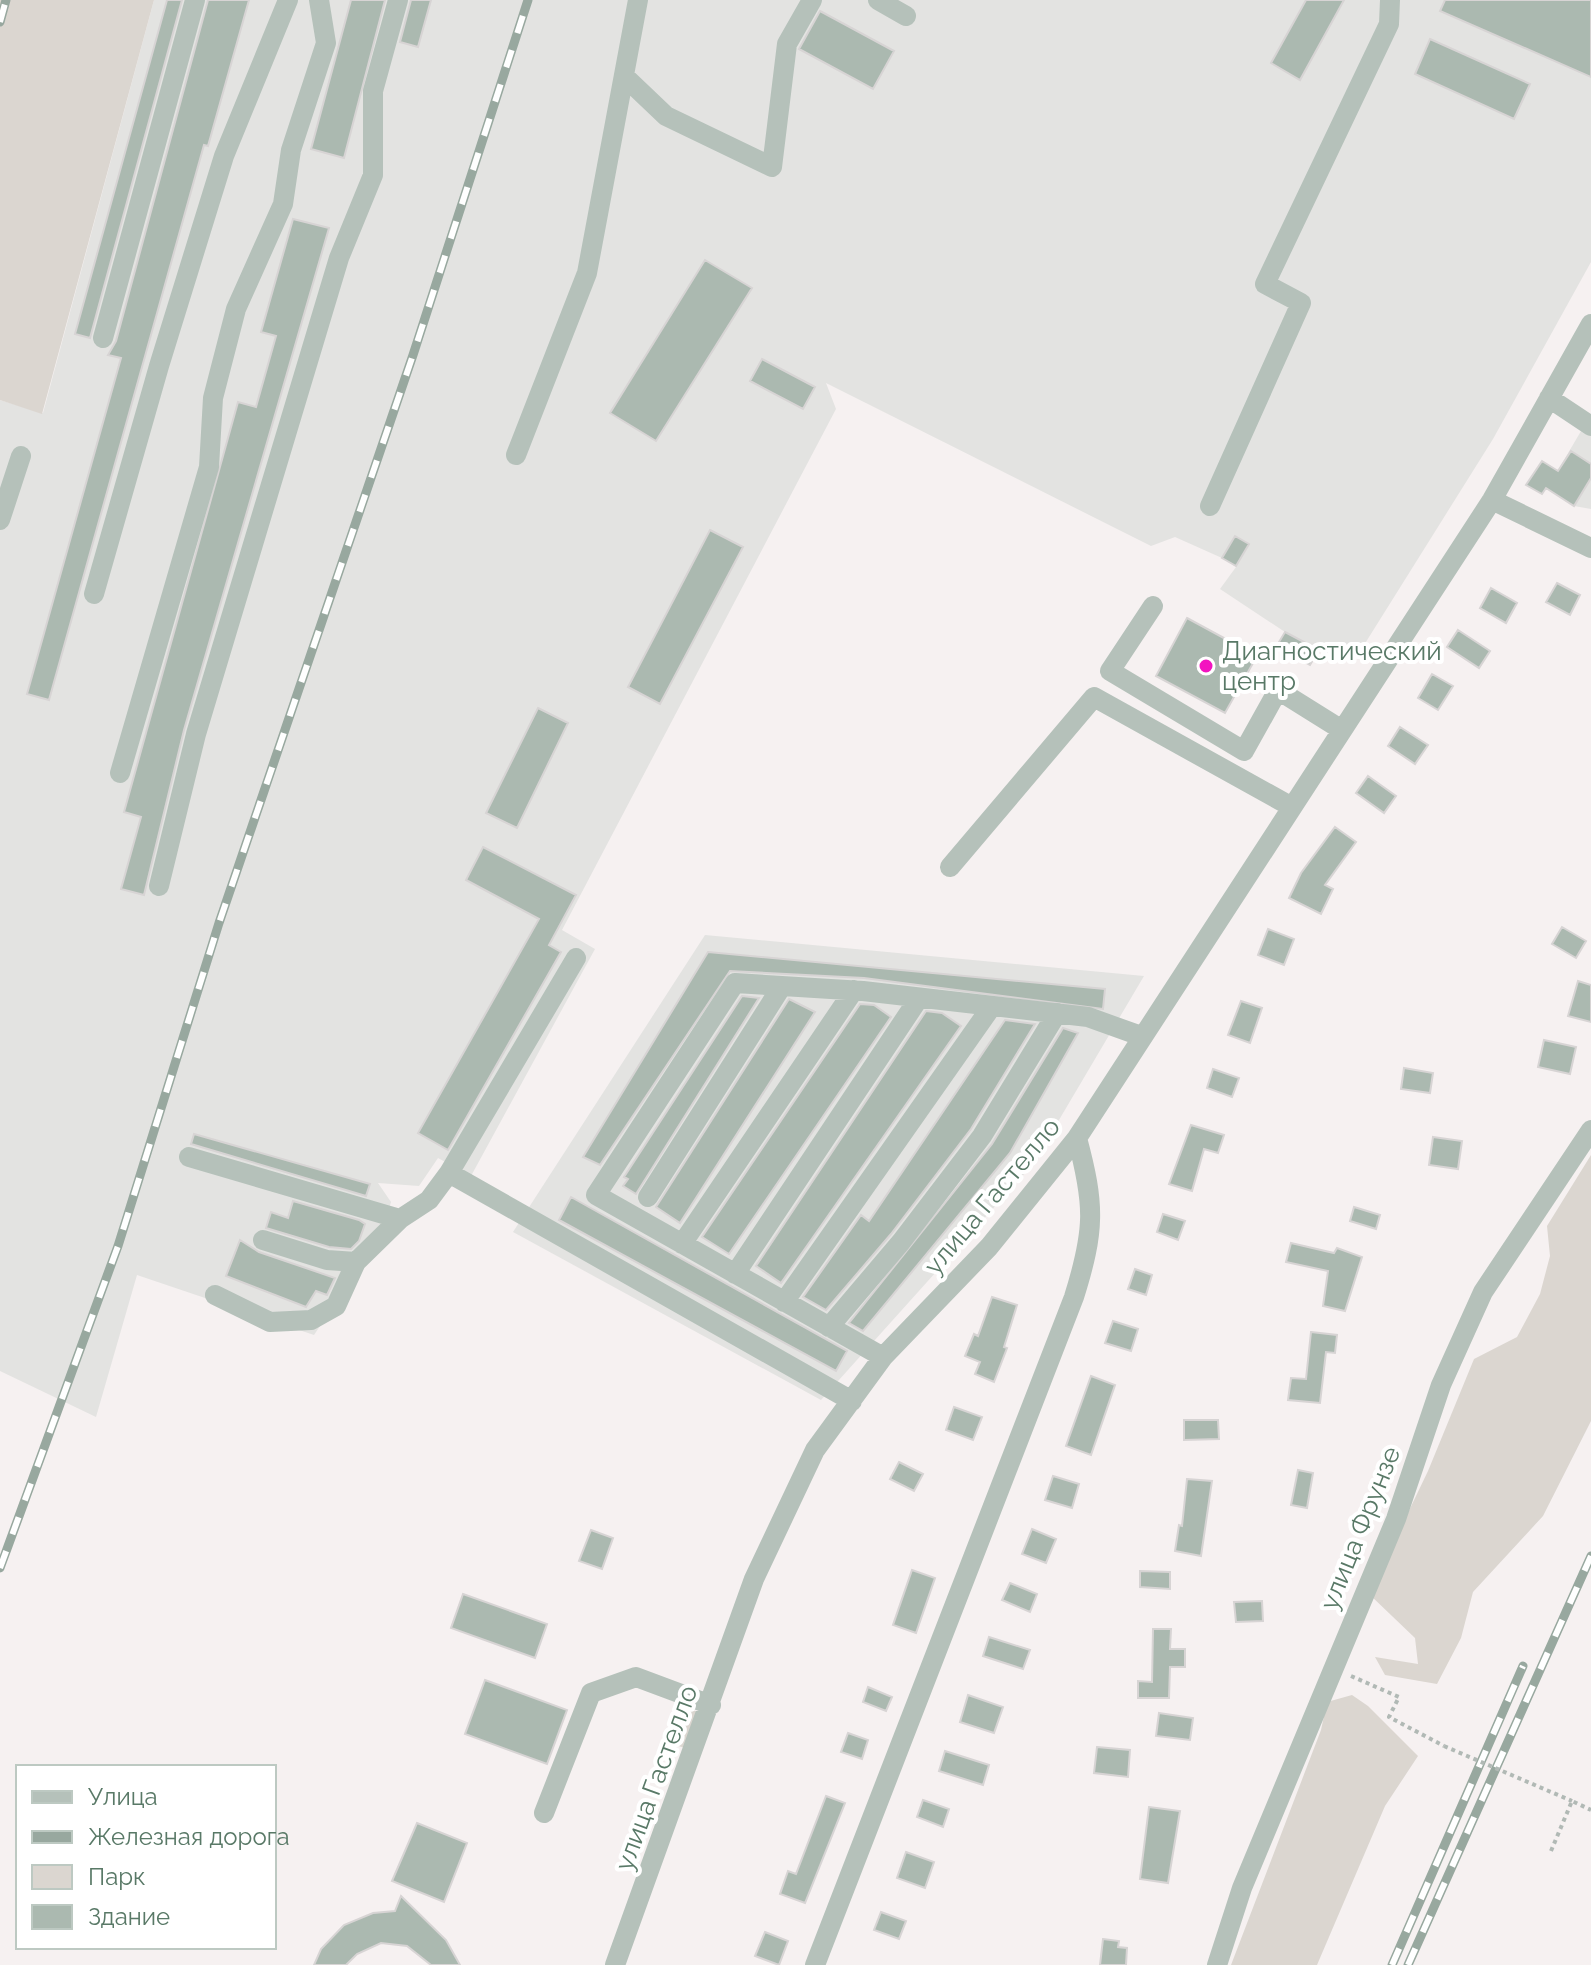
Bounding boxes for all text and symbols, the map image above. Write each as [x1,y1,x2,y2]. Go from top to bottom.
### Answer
place label: Диагностический центр [1222,636,1442,696]
marker: Диагностический центр [1197,657,1215,675]
street label: улица Гастелло [918,1112,1066,1280]
street label: улица Фрунзе [1314,1442,1406,1614]
street label: улица Гастелло [609,1681,703,1875]
legend [16,1765,276,1949]
text: Улица [88,1782,158,1811]
text: Железная дорога [88,1822,289,1851]
text: Парк [88,1862,146,1891]
text: Здание [88,1902,170,1931]

